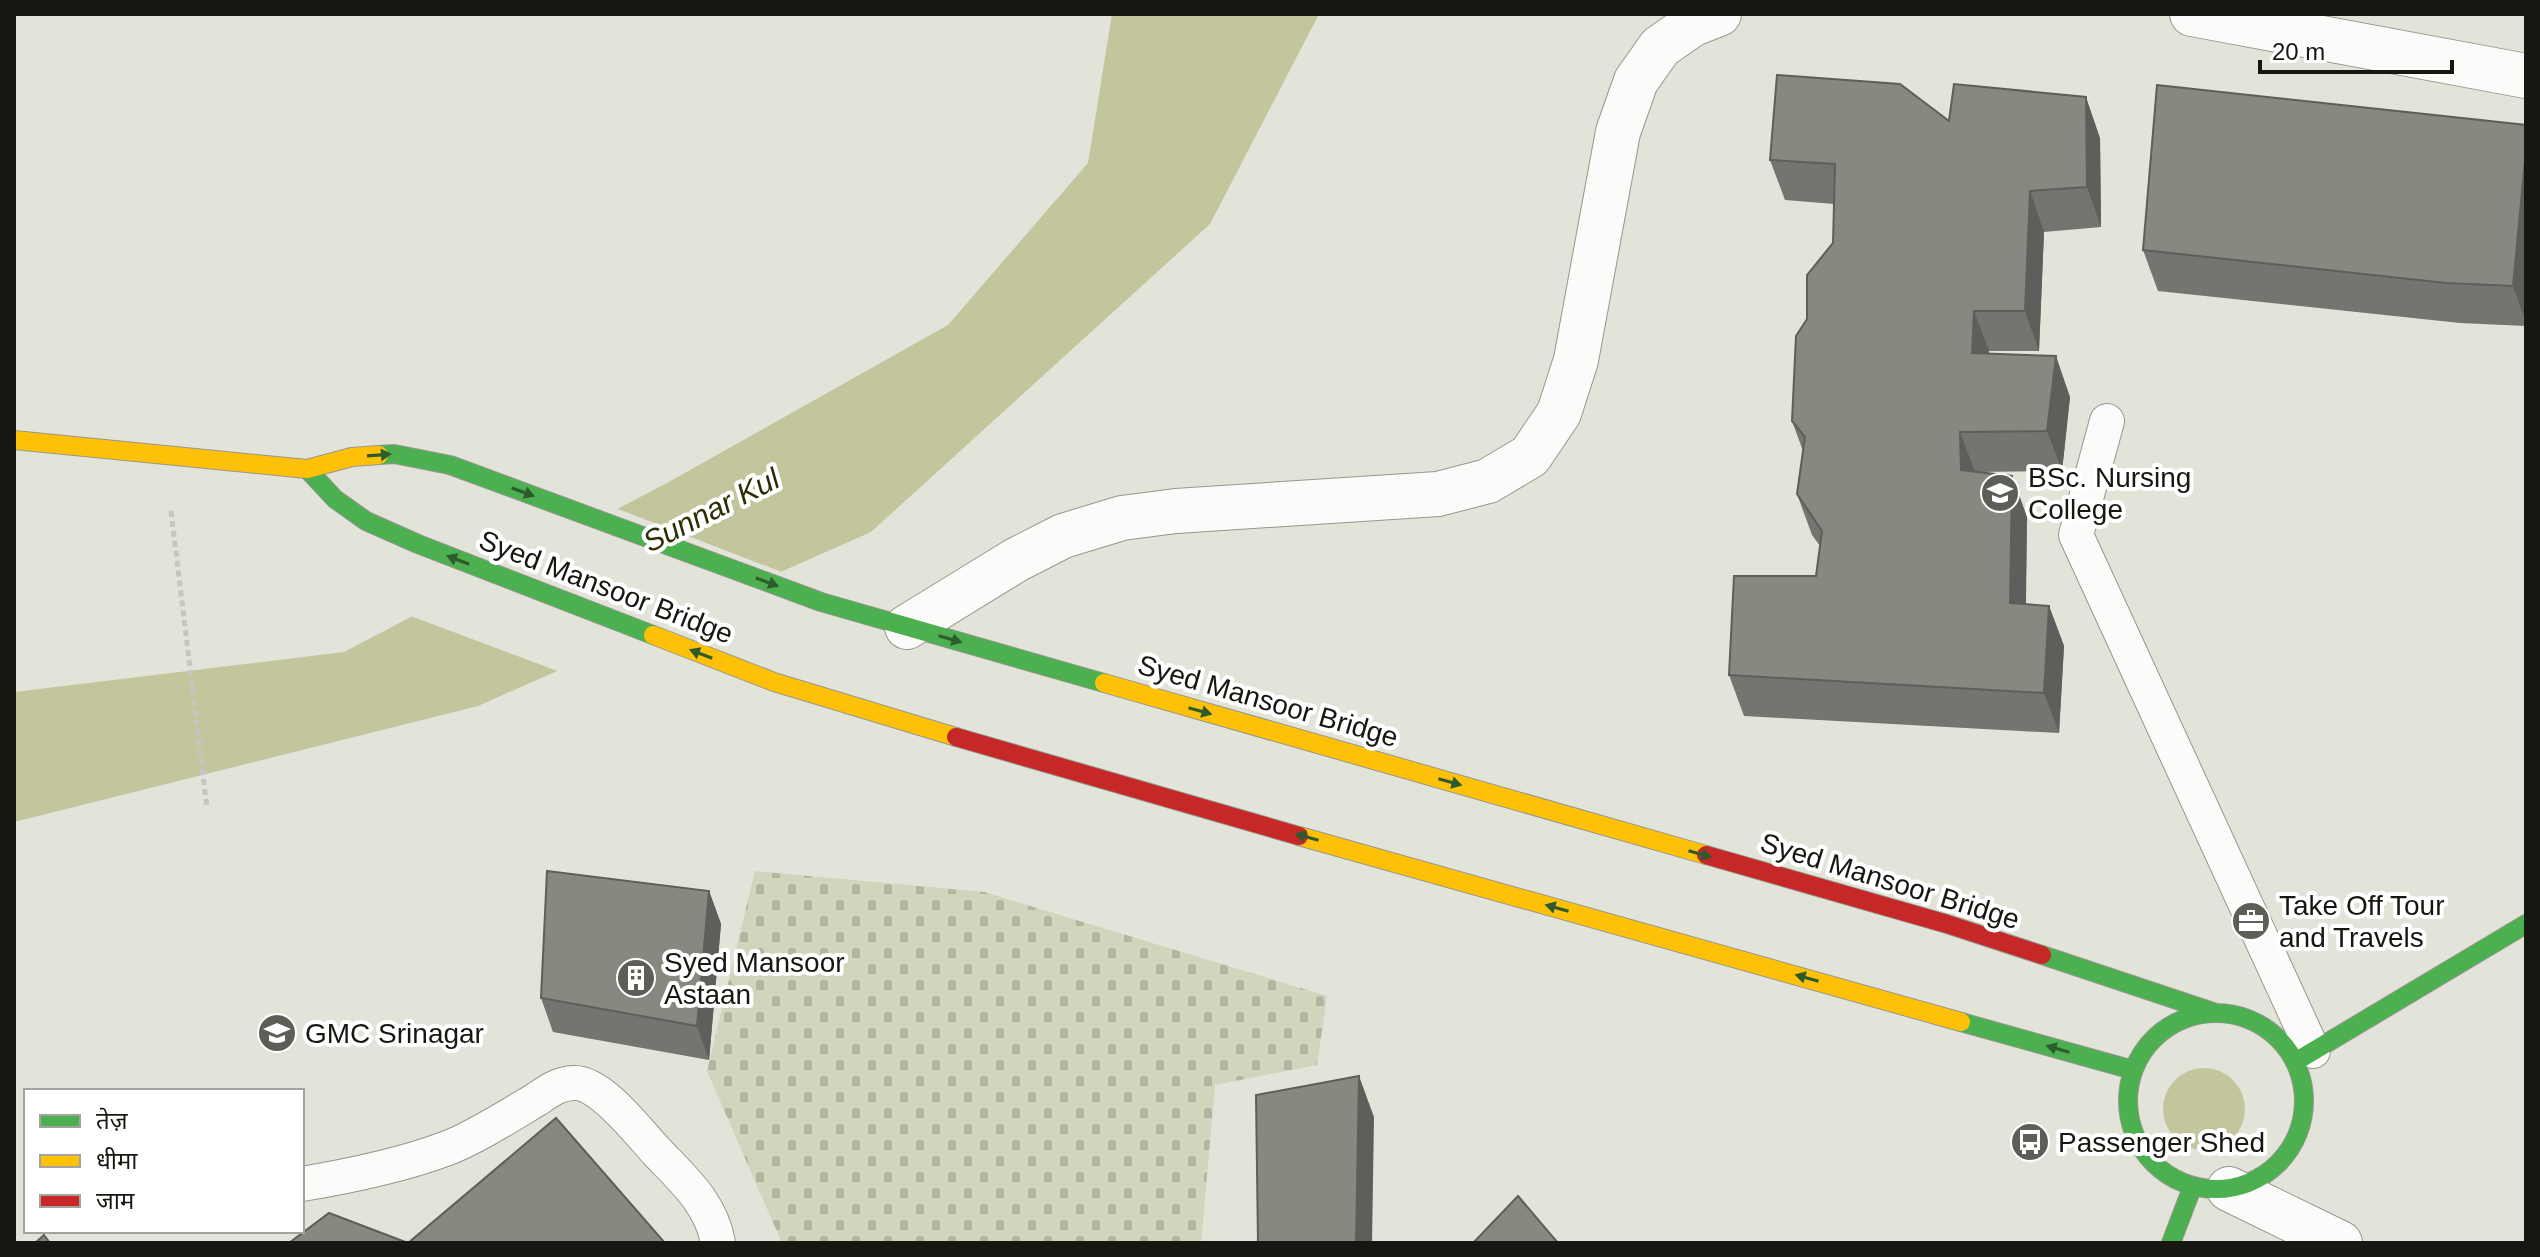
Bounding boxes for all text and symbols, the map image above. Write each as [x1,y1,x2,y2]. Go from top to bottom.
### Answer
scale bar [2260,24,2452,74]
text: 20 m [2272,38,2325,65]
one-way arrow [367,448,392,461]
water label: Sunnar Kul [637,461,786,558]
place label: BSc. Nursing College [2028,462,2191,525]
school or university icon: BSc. Nursing College [1979,472,2021,514]
one-way arrow [512,486,536,499]
street label: Syed Mansoor Bridge [475,524,737,650]
one-way arrow [446,553,470,566]
one-way arrow [755,576,779,589]
one-way arrow [938,633,962,646]
one-way arrow [689,647,713,660]
street label: Syed Mansoor Bridge [1134,649,1402,753]
one-way arrow [1187,705,1212,717]
one-way arrow [1438,776,1462,789]
street label: Syed Mansoor Bridge [1757,827,2023,935]
one-way arrow [1294,831,1319,843]
one-way arrow [1687,848,1712,860]
place label: Take Off Tour and Travels [2279,890,2445,953]
office icon: Take Off Tour and Travels [2230,900,2272,942]
one-way arrow [1545,901,1570,913]
place label: Syed Mansoor Astaan [664,947,845,1010]
building icon: Syed Mansoor Astaan [615,957,657,999]
one-way arrow [1795,971,1819,984]
school or university icon: GMC Srinagar [256,1012,298,1054]
place label: GMC Srinagar [305,1018,484,1049]
one-way arrow [2045,1042,2069,1055]
legend [24,1089,304,1233]
text: तेज़ [96,1107,129,1134]
bus stop icon: Passenger Shed [2009,1121,2051,1163]
place label: Passenger Shed [2058,1127,2265,1158]
text: धीमा [96,1147,138,1174]
text: जाम [96,1187,135,1214]

